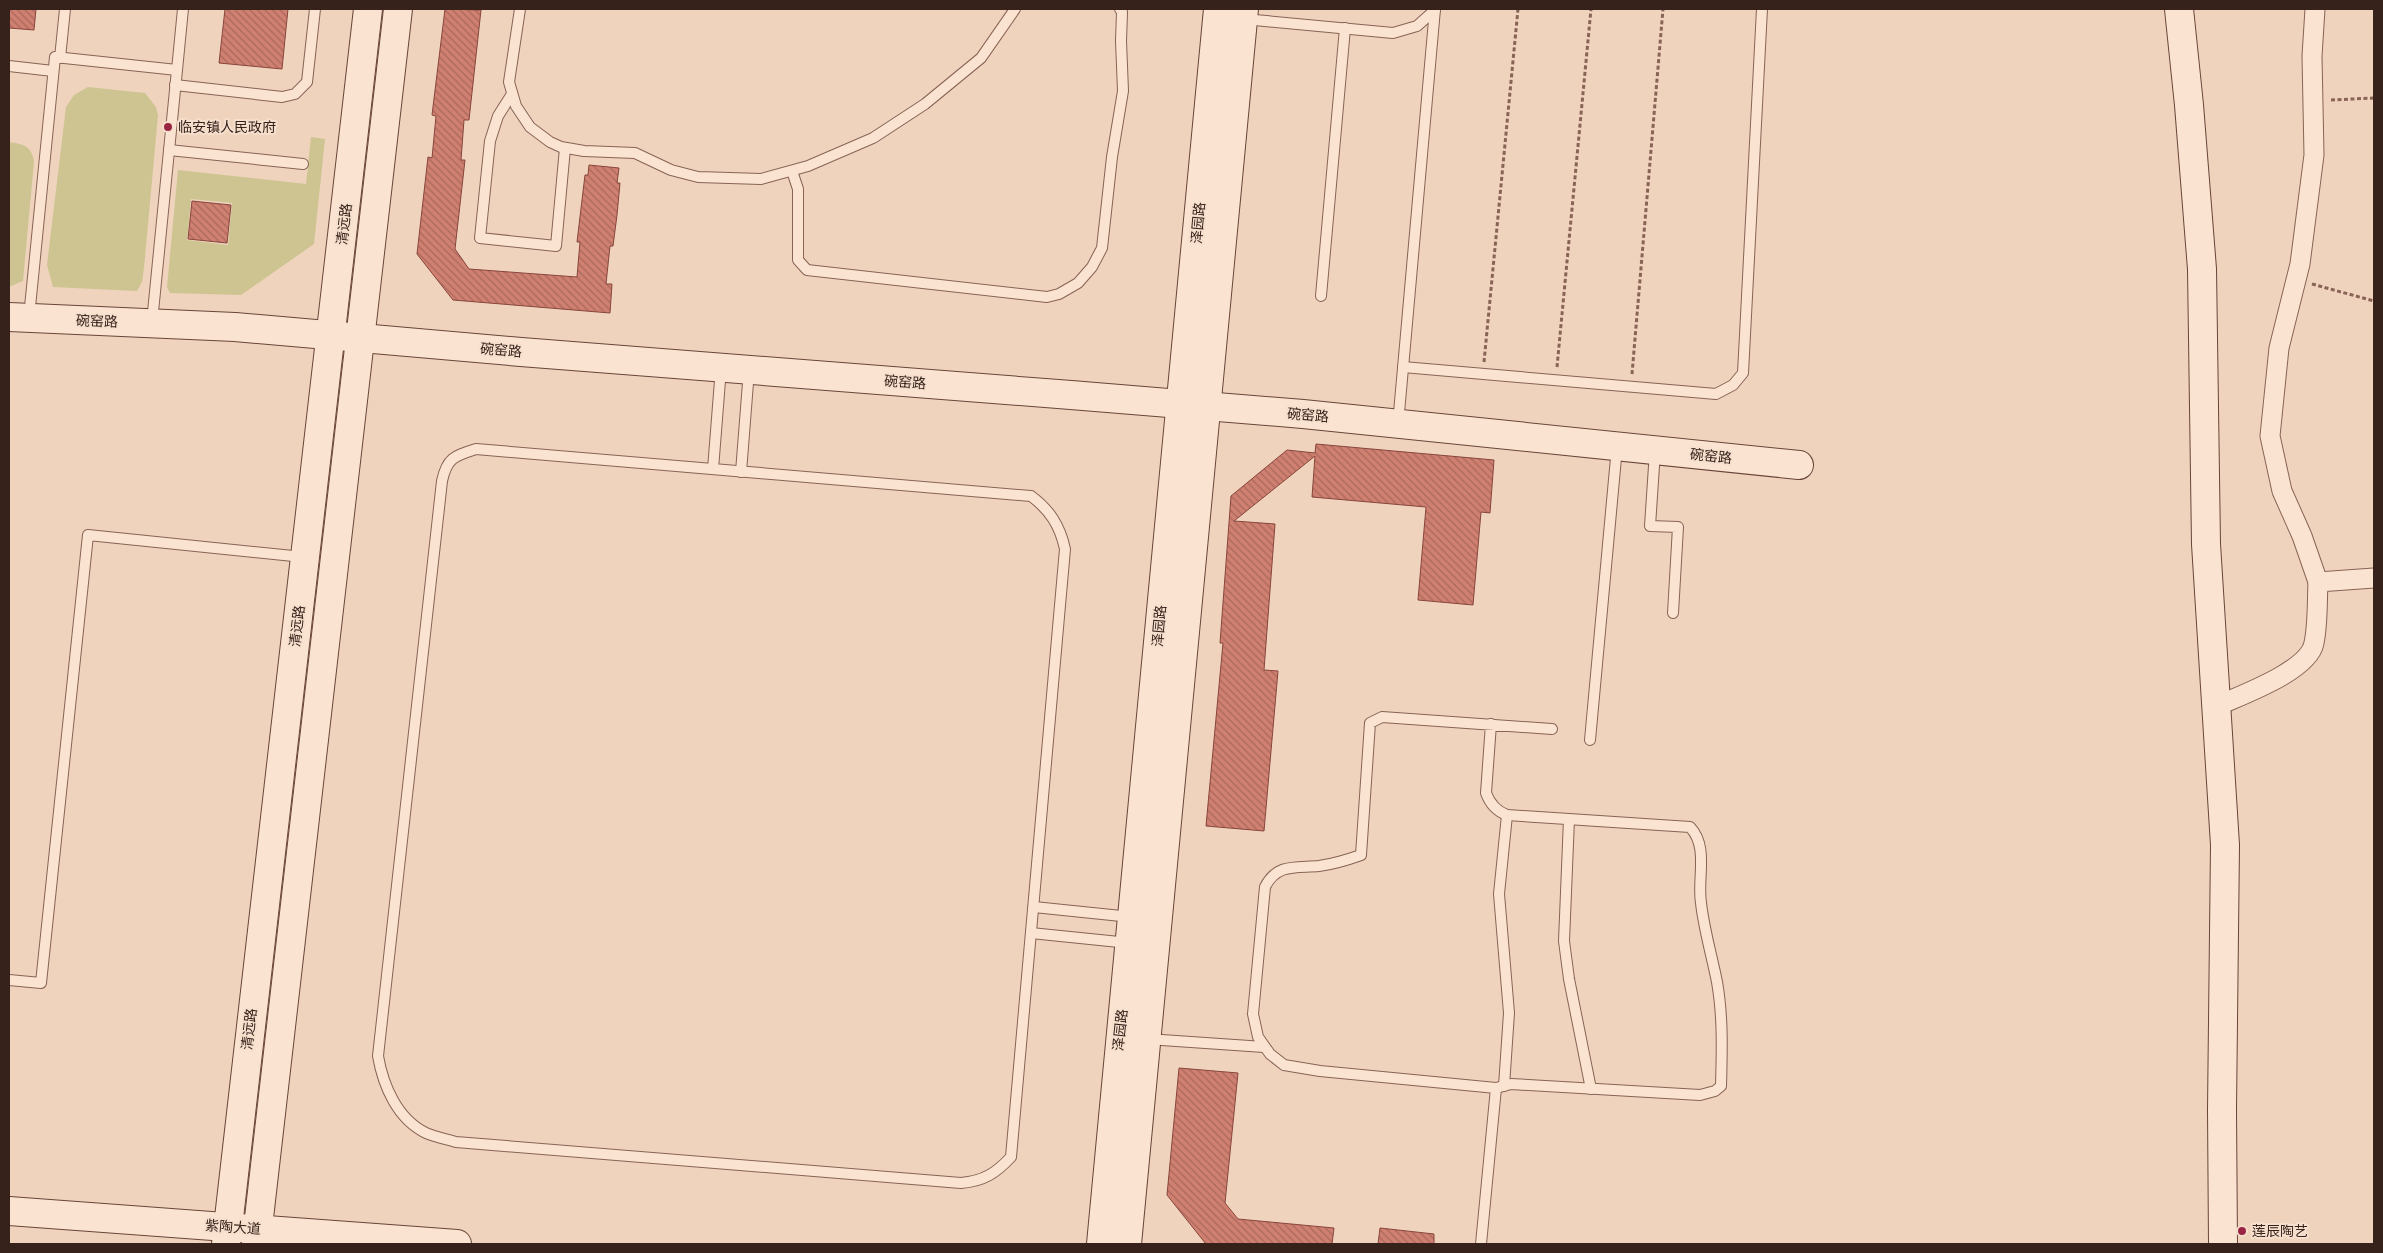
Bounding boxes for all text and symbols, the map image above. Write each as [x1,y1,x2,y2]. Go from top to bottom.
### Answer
place label: 临安镇人民政府 [178,119,276,135]
marker: 临安镇人民政府 [162,121,174,133]
street label: 泽园路 [1188,201,1208,245]
street label: 清远路 [334,202,354,246]
street label: 碗窑路 [76,312,118,330]
street label: 碗窑路 [479,340,523,360]
street label: 碗窑路 [883,373,927,391]
street label: 碗窑路 [1286,405,1330,425]
street label: 碗窑路 [1689,446,1733,466]
street label: 清远路 [287,604,307,648]
street label: 泽园路 [1149,604,1169,648]
street label: 清远路 [239,1007,259,1051]
street label: 泽园路 [1110,1008,1130,1052]
street label: 紫陶大道 [205,1217,261,1237]
place label: 莲辰陶艺 [2252,1223,2308,1239]
marker: 莲辰陶艺 [2236,1225,2248,1237]

